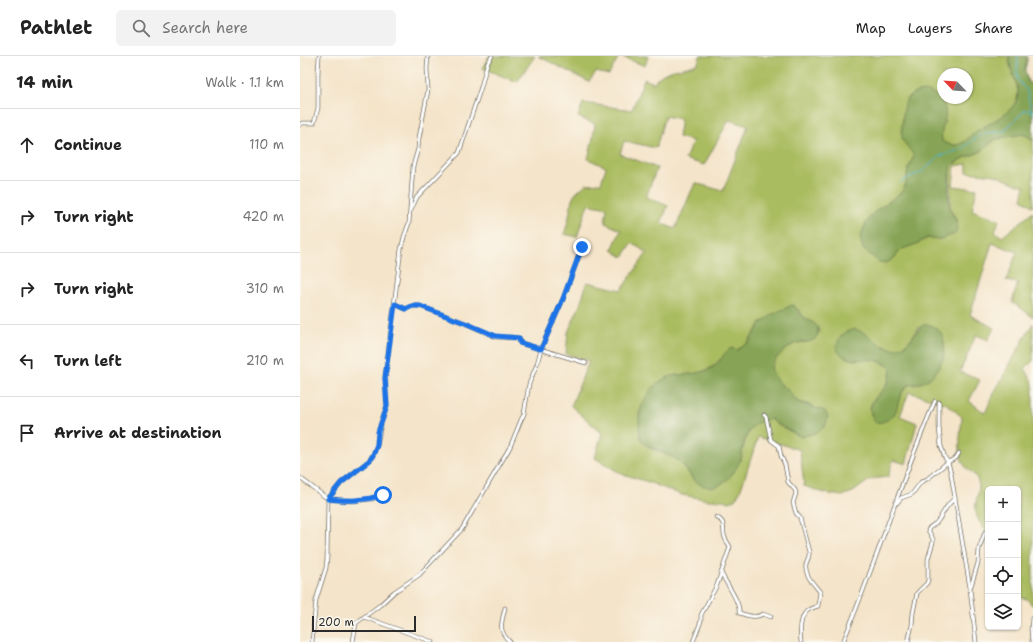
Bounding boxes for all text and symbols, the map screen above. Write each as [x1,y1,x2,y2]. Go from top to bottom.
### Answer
search box [116,10,396,46]
text: Pathlet [20,15,92,40]
icon: search [130,17,152,39]
text: Search here [162,18,248,38]
text: Map [856,19,886,37]
text: Layers [908,19,952,37]
text: Share [974,19,1013,37]
north arrow [937,68,973,104]
text: 14 min [16,71,73,93]
text: Walk · 1.1 km [205,74,284,91]
icon: ahead [16,134,38,156]
text: Continue [54,135,122,155]
text: 110 m [249,136,284,153]
icon: right [16,206,38,228]
text: Turn right [54,207,134,227]
text: 420 m [242,208,284,225]
route end [573,238,591,256]
icon: right [16,278,38,300]
text: Turn right [54,279,134,299]
text: 310 m [246,280,284,297]
icon: left [16,350,38,372]
text: Turn left [54,351,122,371]
text: 210 m [246,352,284,369]
icon: arrive [16,422,38,444]
text: Arrive at destination [54,423,222,443]
route start [374,486,392,504]
map controls [985,486,1021,630]
button: + [985,486,1021,522]
button: − [985,522,1021,558]
button: locate [985,558,1021,594]
button: layers [985,594,1021,630]
scale bar [312,614,416,633]
text: 200 m [318,615,354,630]

